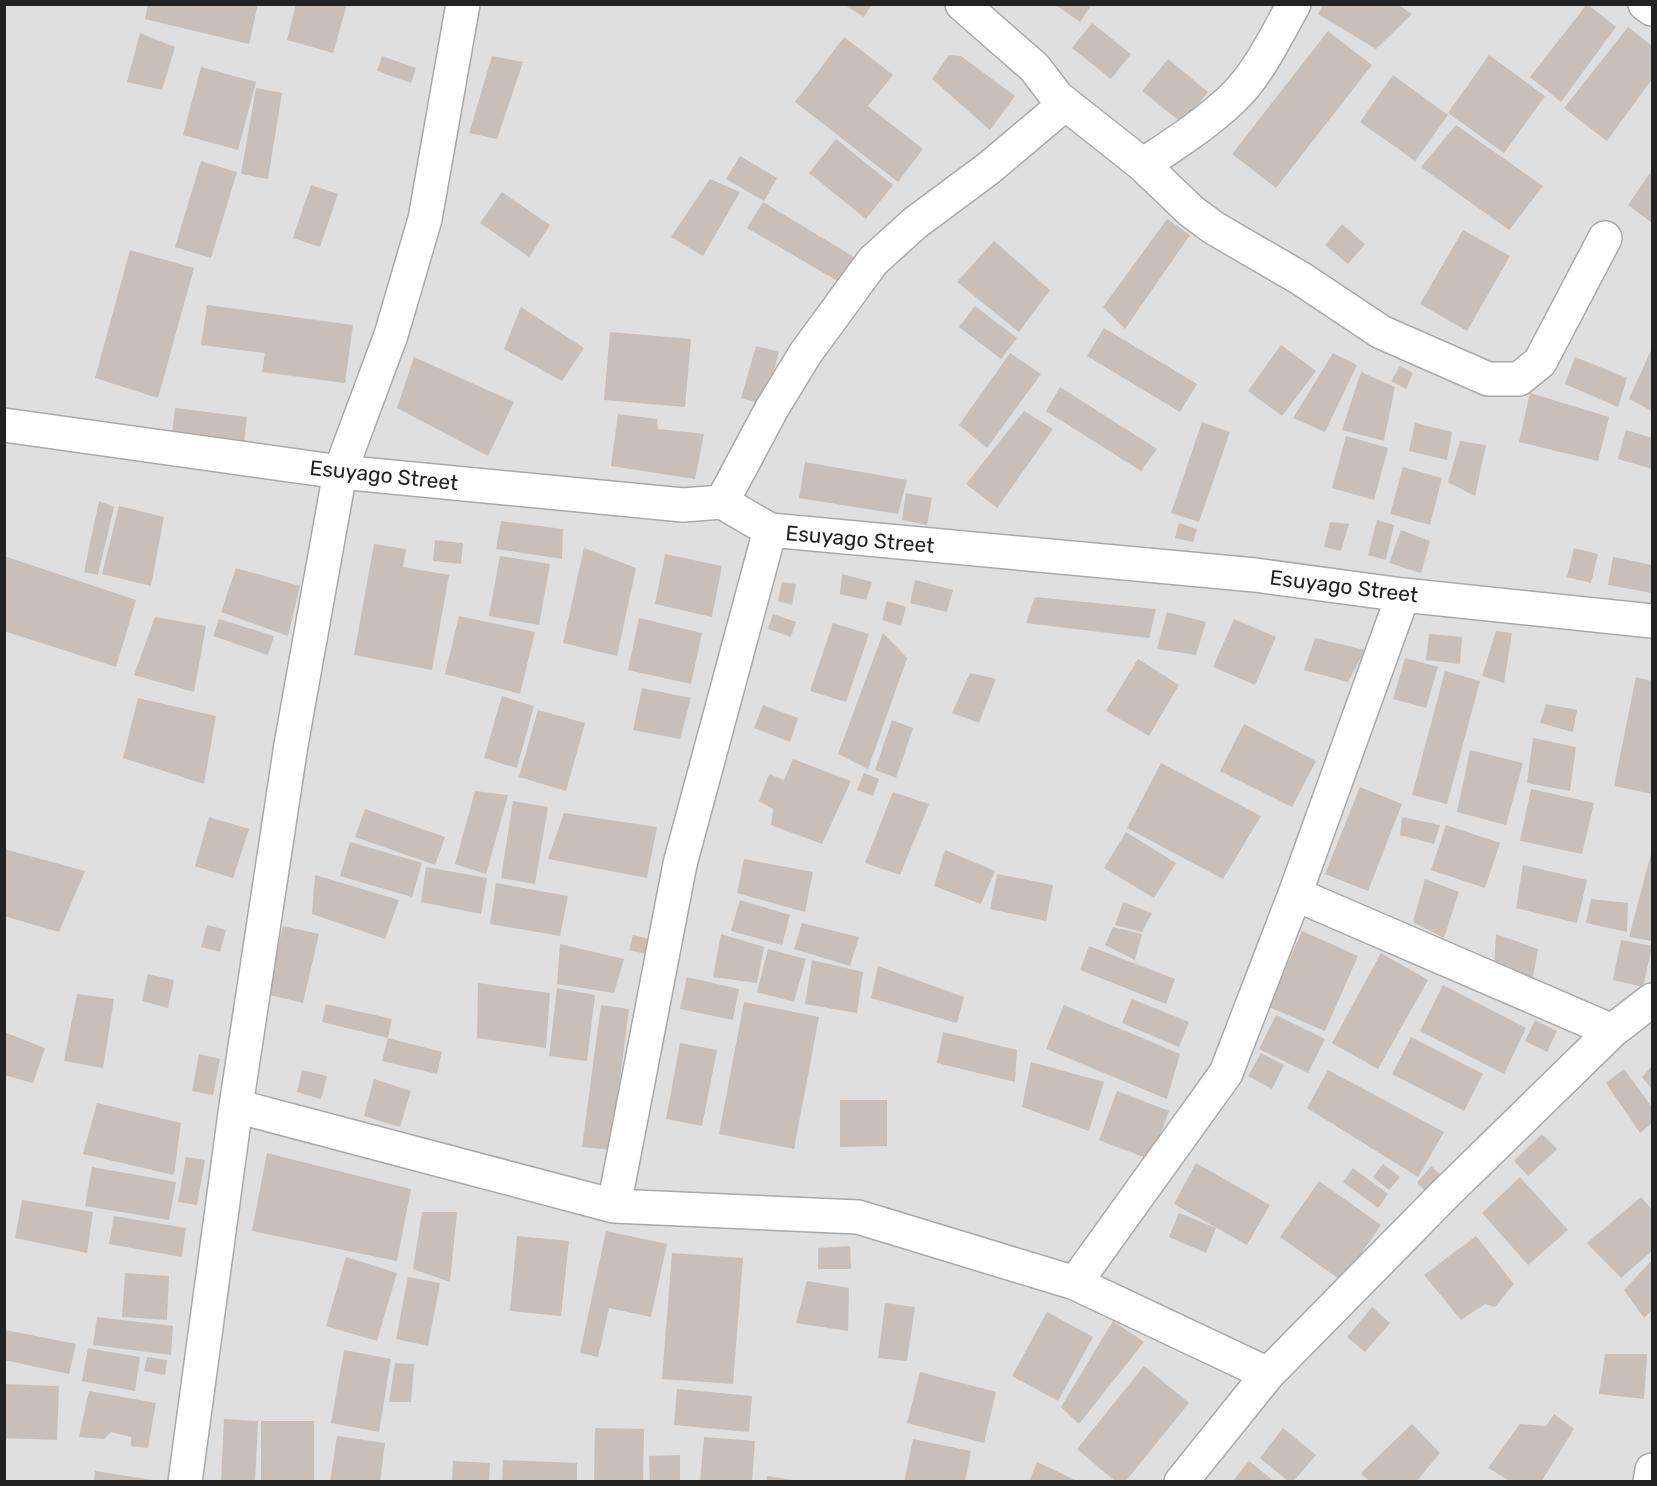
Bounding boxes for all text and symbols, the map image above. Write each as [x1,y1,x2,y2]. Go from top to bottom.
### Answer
street label: Esuyago Street [308,455,460,495]
street label: Esuyago Street [785,520,935,558]
street label: Esuyago Street [1268,564,1420,608]

